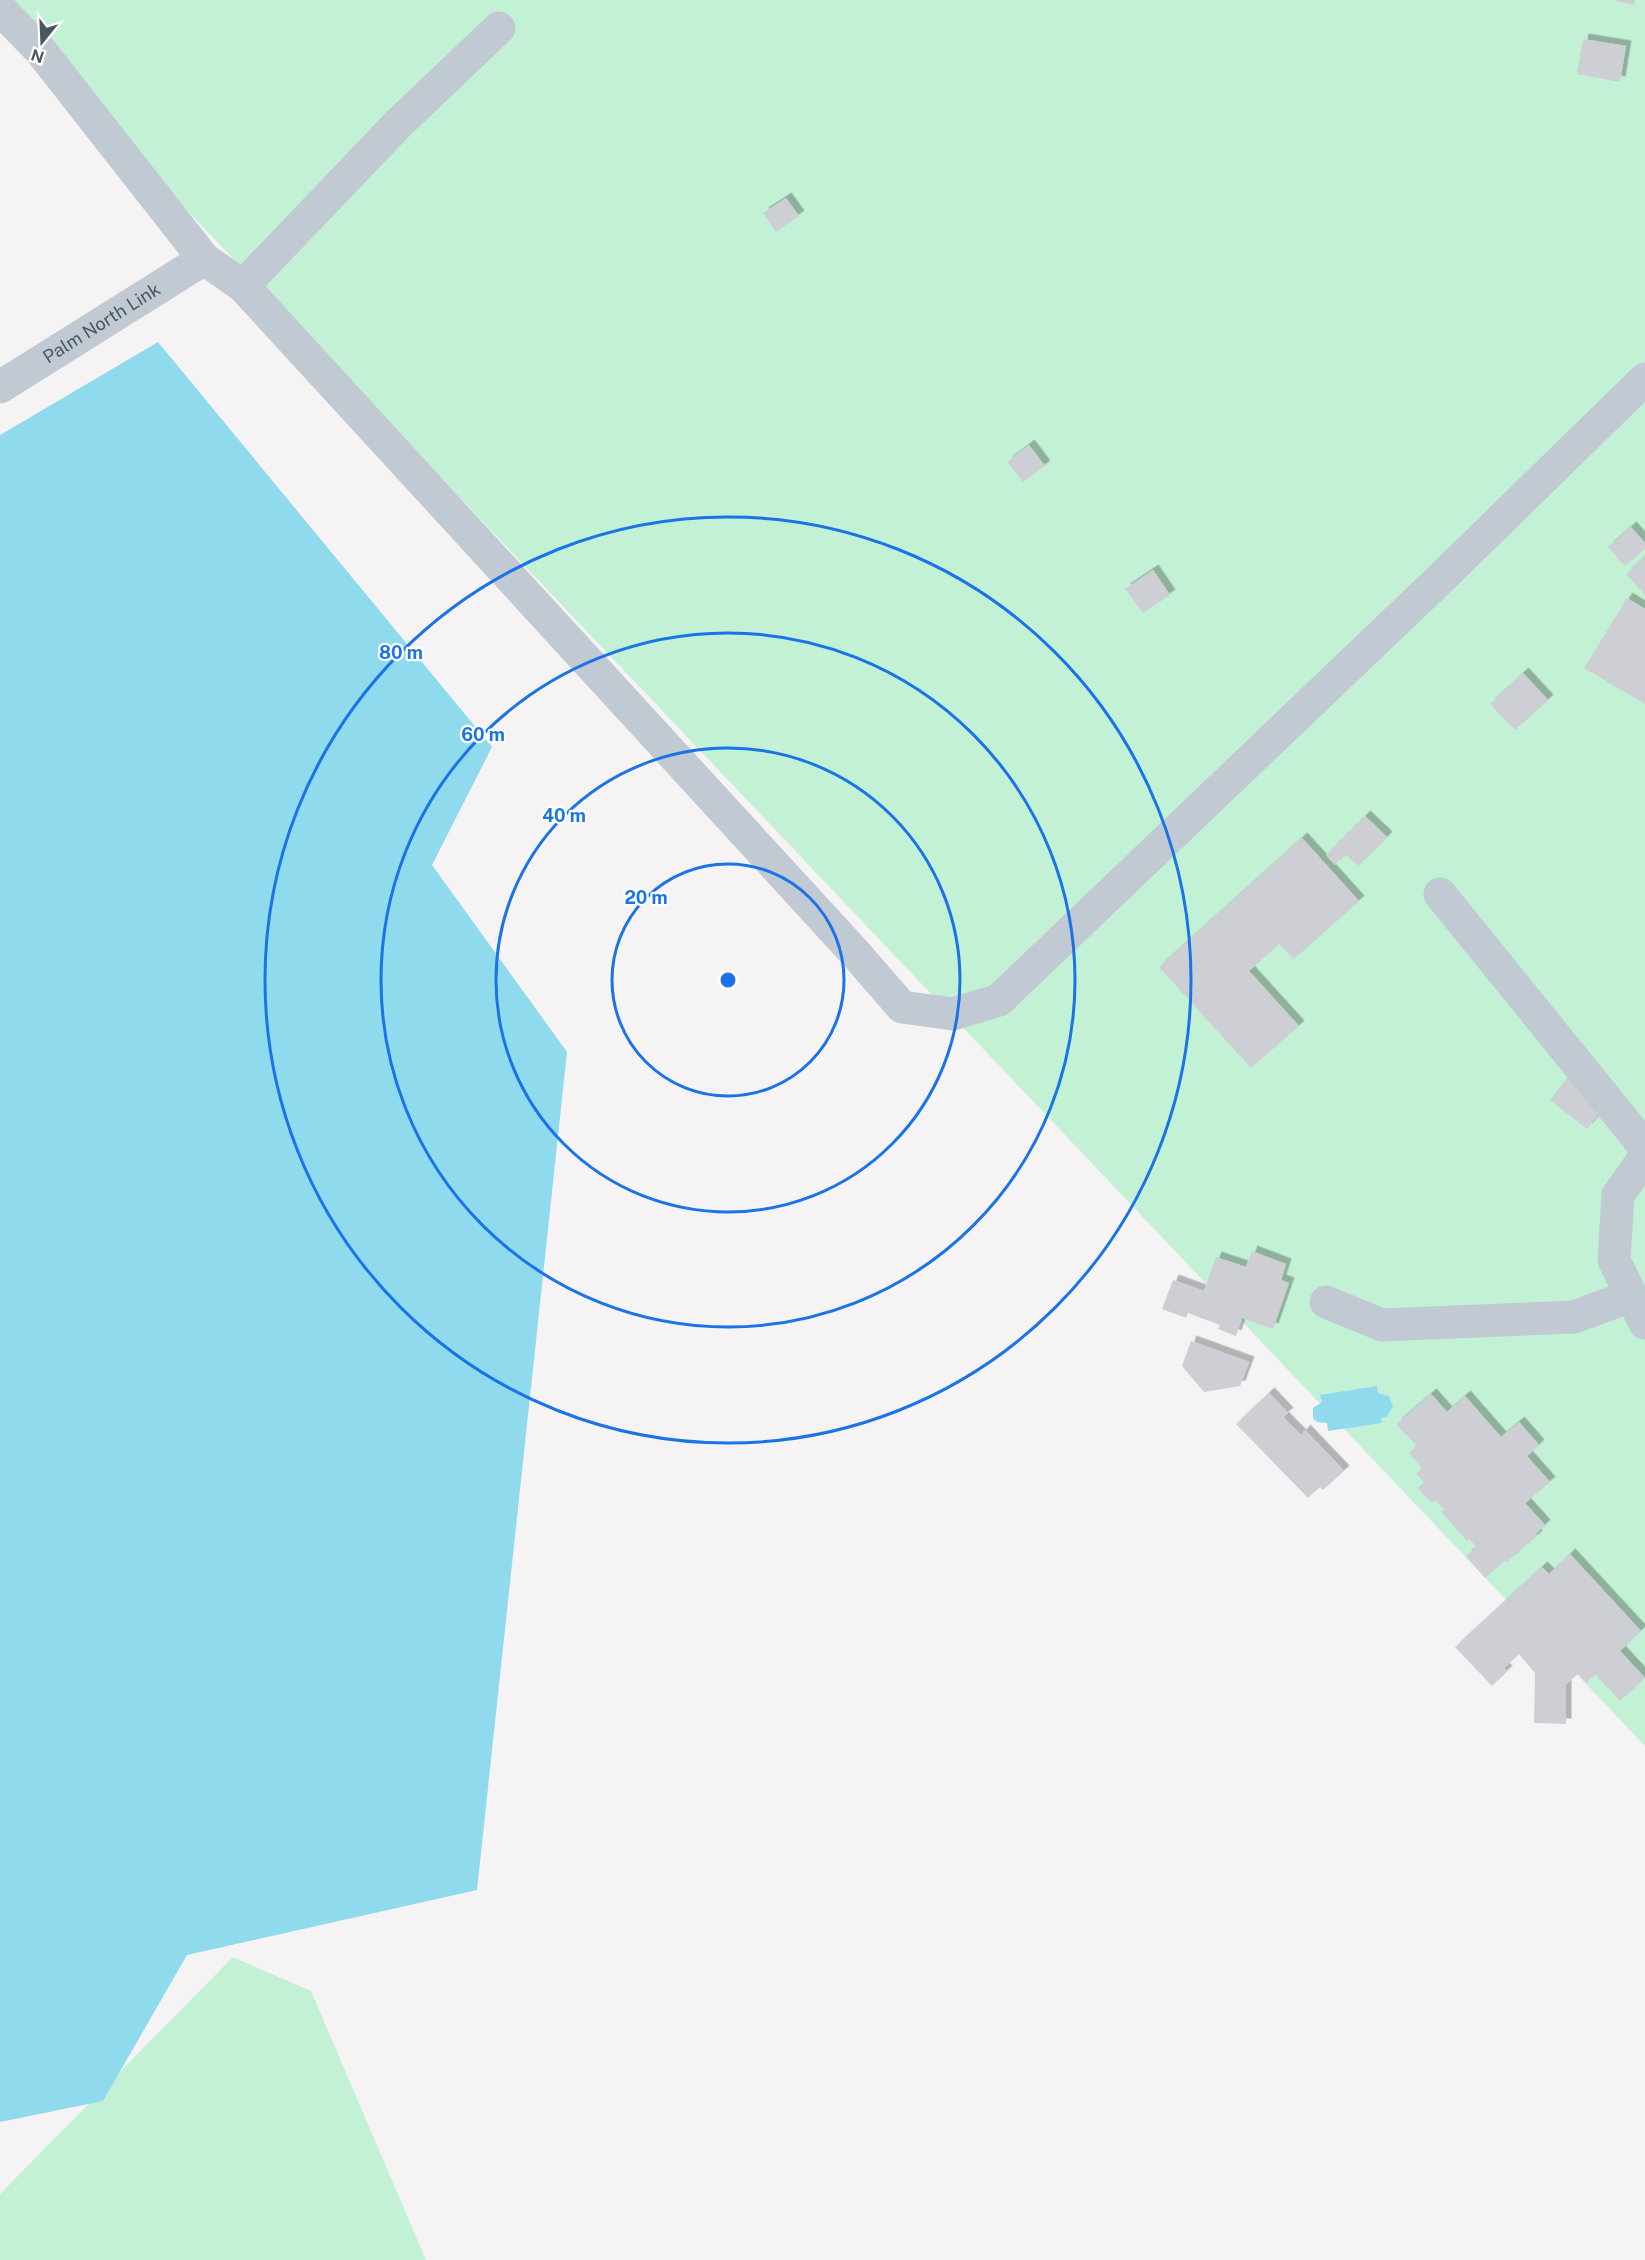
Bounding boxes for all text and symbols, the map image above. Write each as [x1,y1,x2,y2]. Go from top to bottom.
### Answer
north arrow [12,12,72,72]
text: N [29,45,46,67]
street label: Palm North Link [39,278,164,367]
text: 80 m [379,642,423,663]
text: 60 m [461,724,505,745]
text: 40 m [542,805,586,826]
text: 20 m [624,887,668,908]
centre of rings [718,970,738,990]

